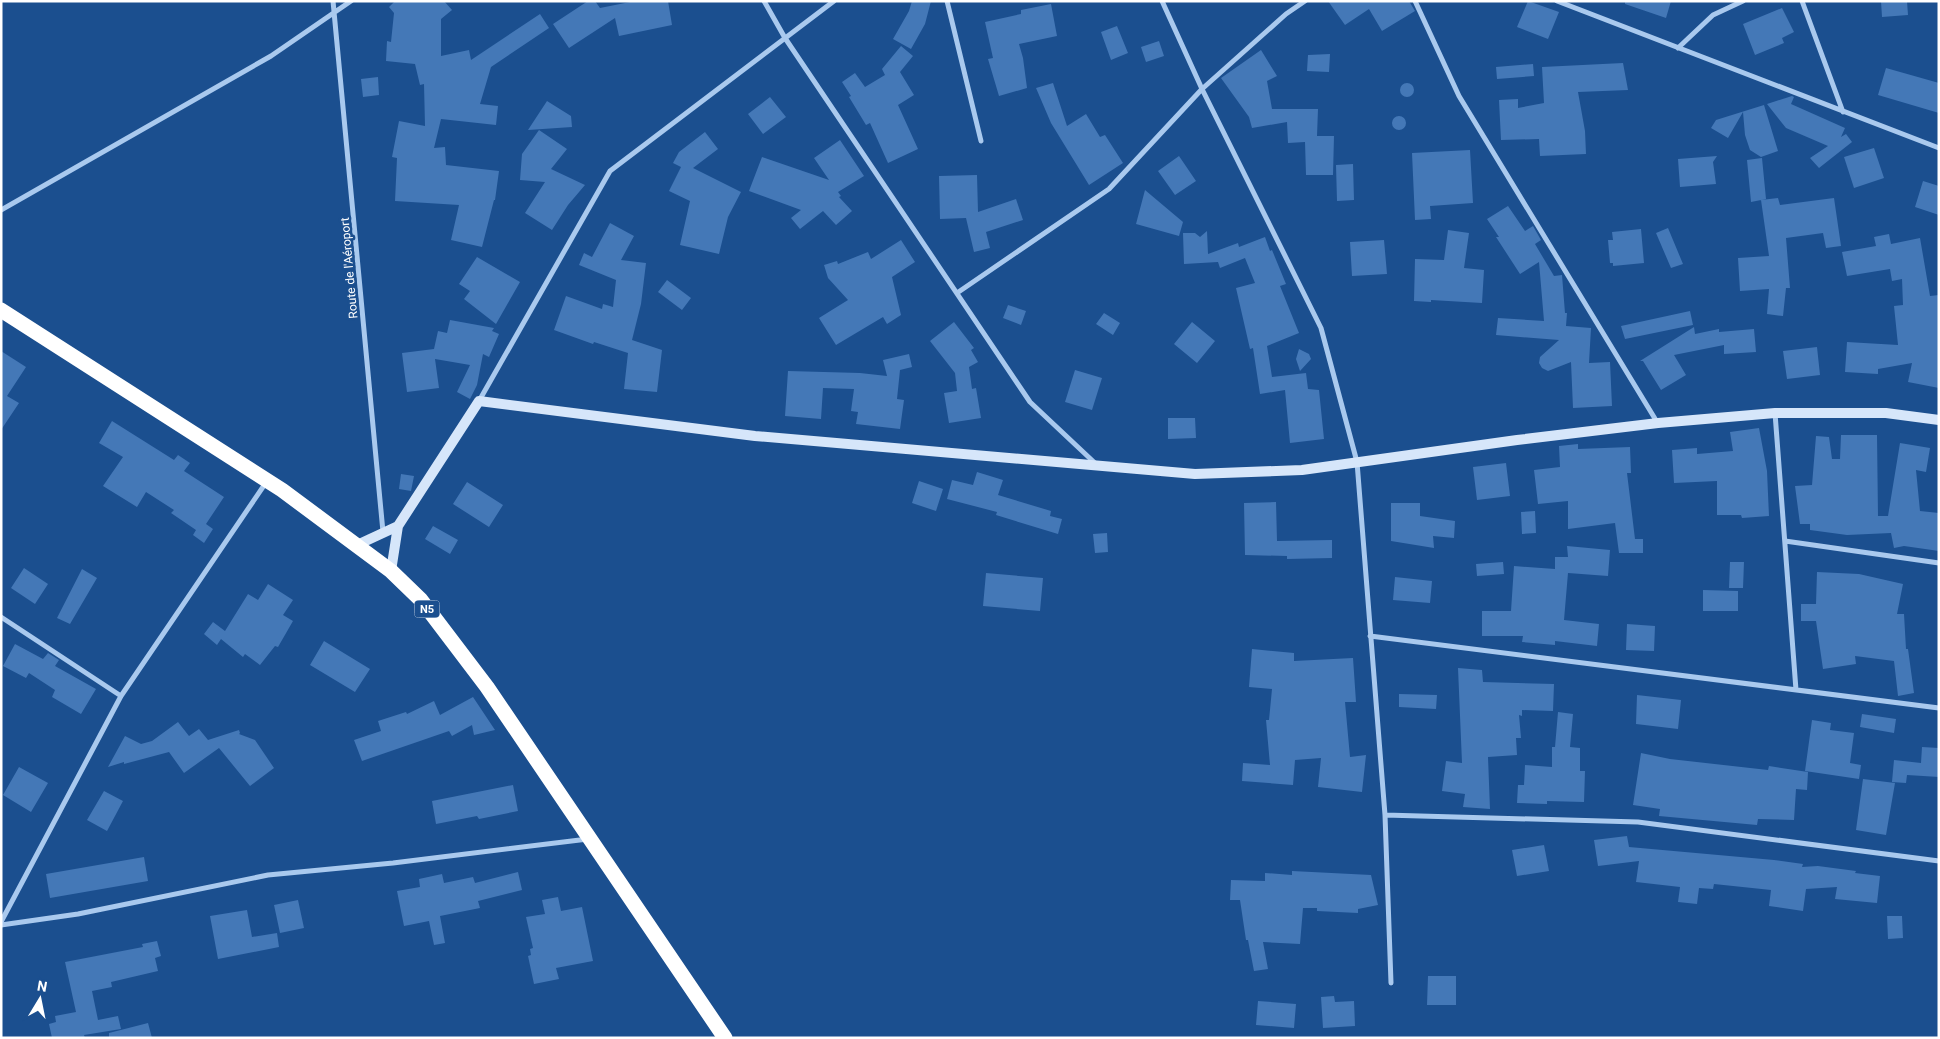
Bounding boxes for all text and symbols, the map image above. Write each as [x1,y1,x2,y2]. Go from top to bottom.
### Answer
street label: Route de l'Aéroport [338,217,360,319]
road number: N5 [414,600,440,618]
north arrow [15,974,65,1024]
text: N [36,977,49,995]

